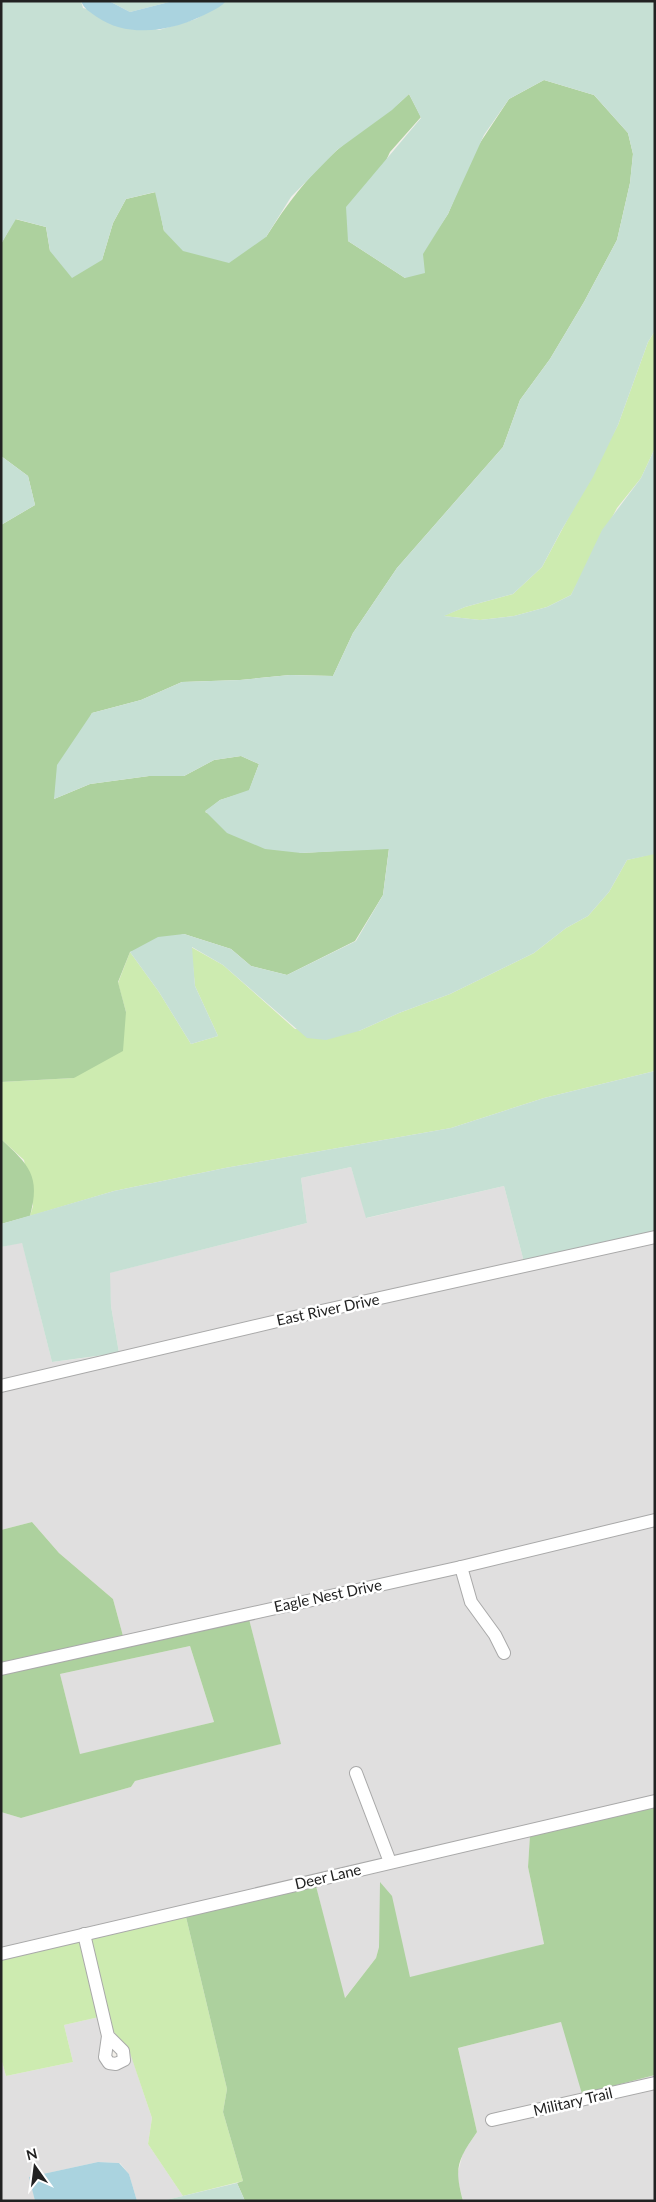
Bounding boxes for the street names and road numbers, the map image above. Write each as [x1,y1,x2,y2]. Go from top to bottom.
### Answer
street label: East River Drive [275,1289,381,1329]
street label: Eagle Nest Drive [272,1575,383,1615]
street label: Deer Lane [293,1860,363,1892]
street label: Military Trail [531,2083,614,2119]

